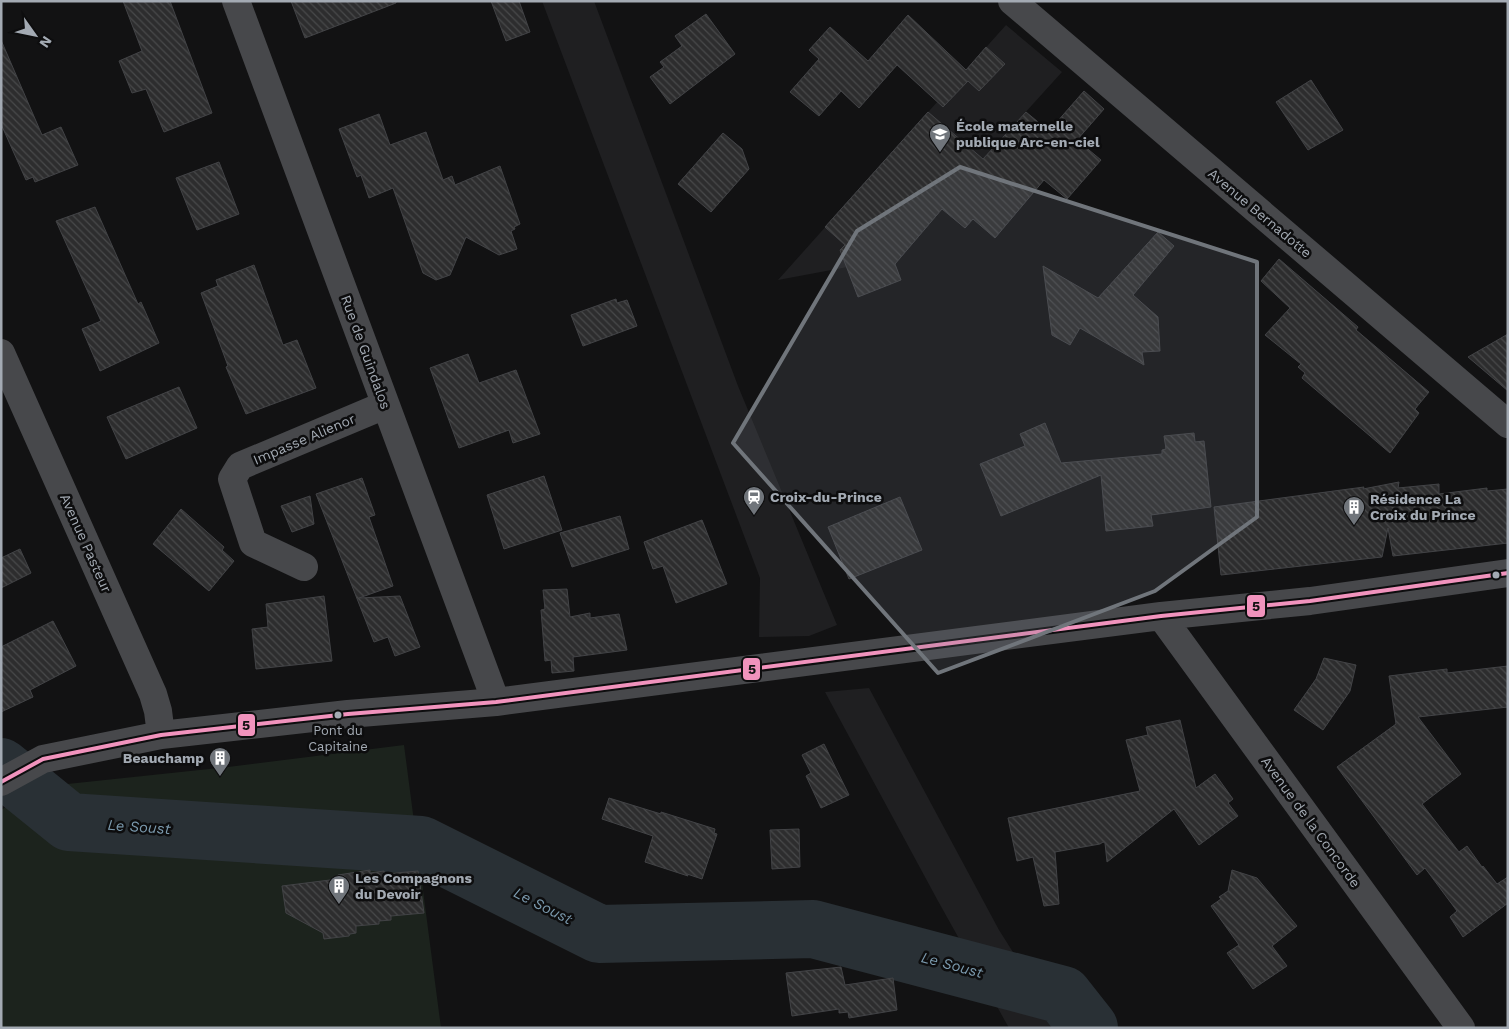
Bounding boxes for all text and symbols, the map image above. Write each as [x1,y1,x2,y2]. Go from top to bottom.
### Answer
north arrow [10,10,60,60]
text: N [36,33,55,51]
place label: École maternelle publique Arc-en-ciel [956,118,1100,150]
school or university icon: École maternelle publique Arc-en-ciel [928,122,952,153]
street label: Avenue Bernadotte [1205,165,1315,261]
street label: Rue de Guindalos [338,293,394,411]
street label: Impasse Alienor [251,410,358,468]
station icon: Croix-du-Prince [742,485,766,516]
place label: Croix-du-Prince [770,489,882,505]
street label: Avenue Pasteur [57,491,115,595]
place label: Résidence La Croix du Prince [1370,491,1476,523]
building icon: Résidence La Croix du Prince [1342,495,1366,526]
unlabelled marker [1491,570,1501,580]
line badge: 5 [1246,594,1266,618]
text: 5 [1252,598,1260,614]
line badge: 5 [742,657,761,681]
text: 5 [748,661,756,677]
marker: Pont du Capitaine [333,710,343,720]
line badge: 5 [237,713,256,737]
text: 5 [242,717,250,733]
place label: Pont du Capitaine [308,723,368,754]
building icon: Beauchamp [208,746,232,777]
place label: Beauchamp [123,750,204,766]
street label: Avenue de la Concorde [1258,753,1364,891]
water label: Le Soust [107,816,172,838]
place label: Les Compagnons du Devoir [355,870,472,902]
building icon: Les Compagnons du Devoir [327,874,351,905]
water label: Le Soust [511,884,576,929]
water label: Le Soust [919,948,986,982]

